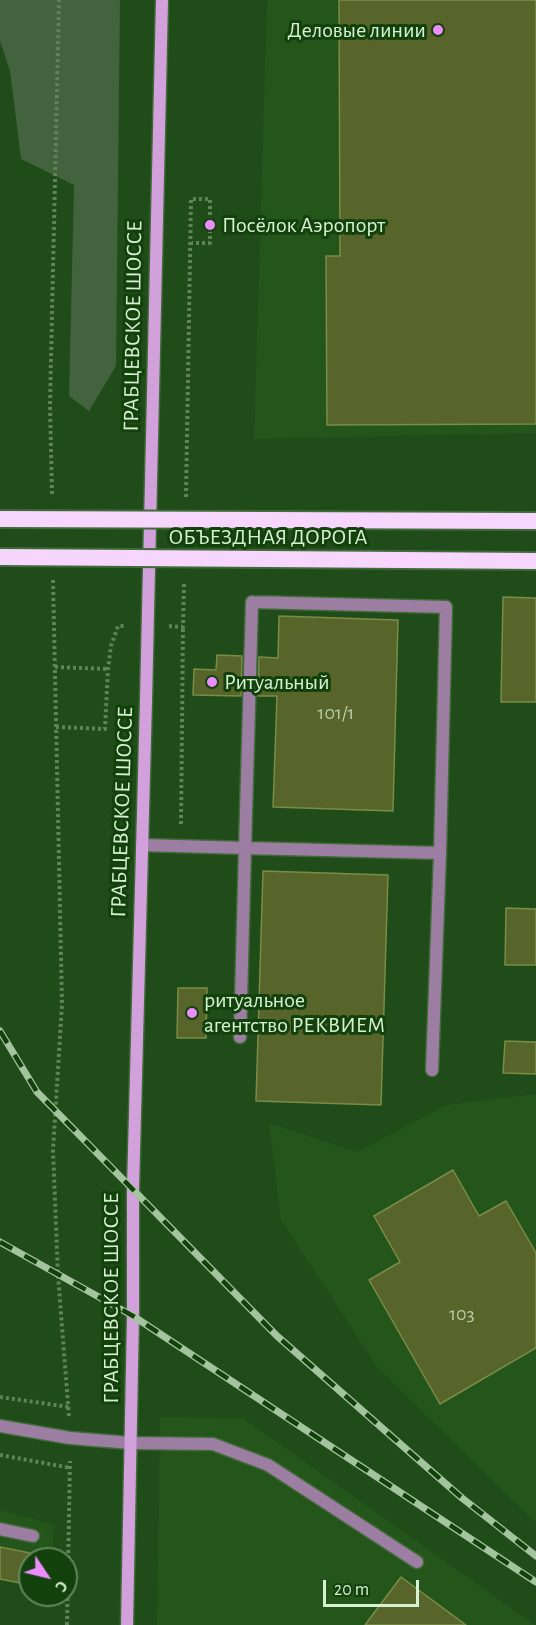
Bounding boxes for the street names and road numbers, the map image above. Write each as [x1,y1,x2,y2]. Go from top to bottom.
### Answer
street label: ГРАБЦЕВСКОЕ ШОССЕ [118,220,148,432]
street label: ОБЪЕЗДНАЯ ДОРОГА [168,524,368,550]
street label: ГРАБЦЕВСКОЕ ШОССЕ [105,706,139,918]
street label: ГРАБЦЕВСКОЕ ШОССЕ [98,1192,124,1404]

